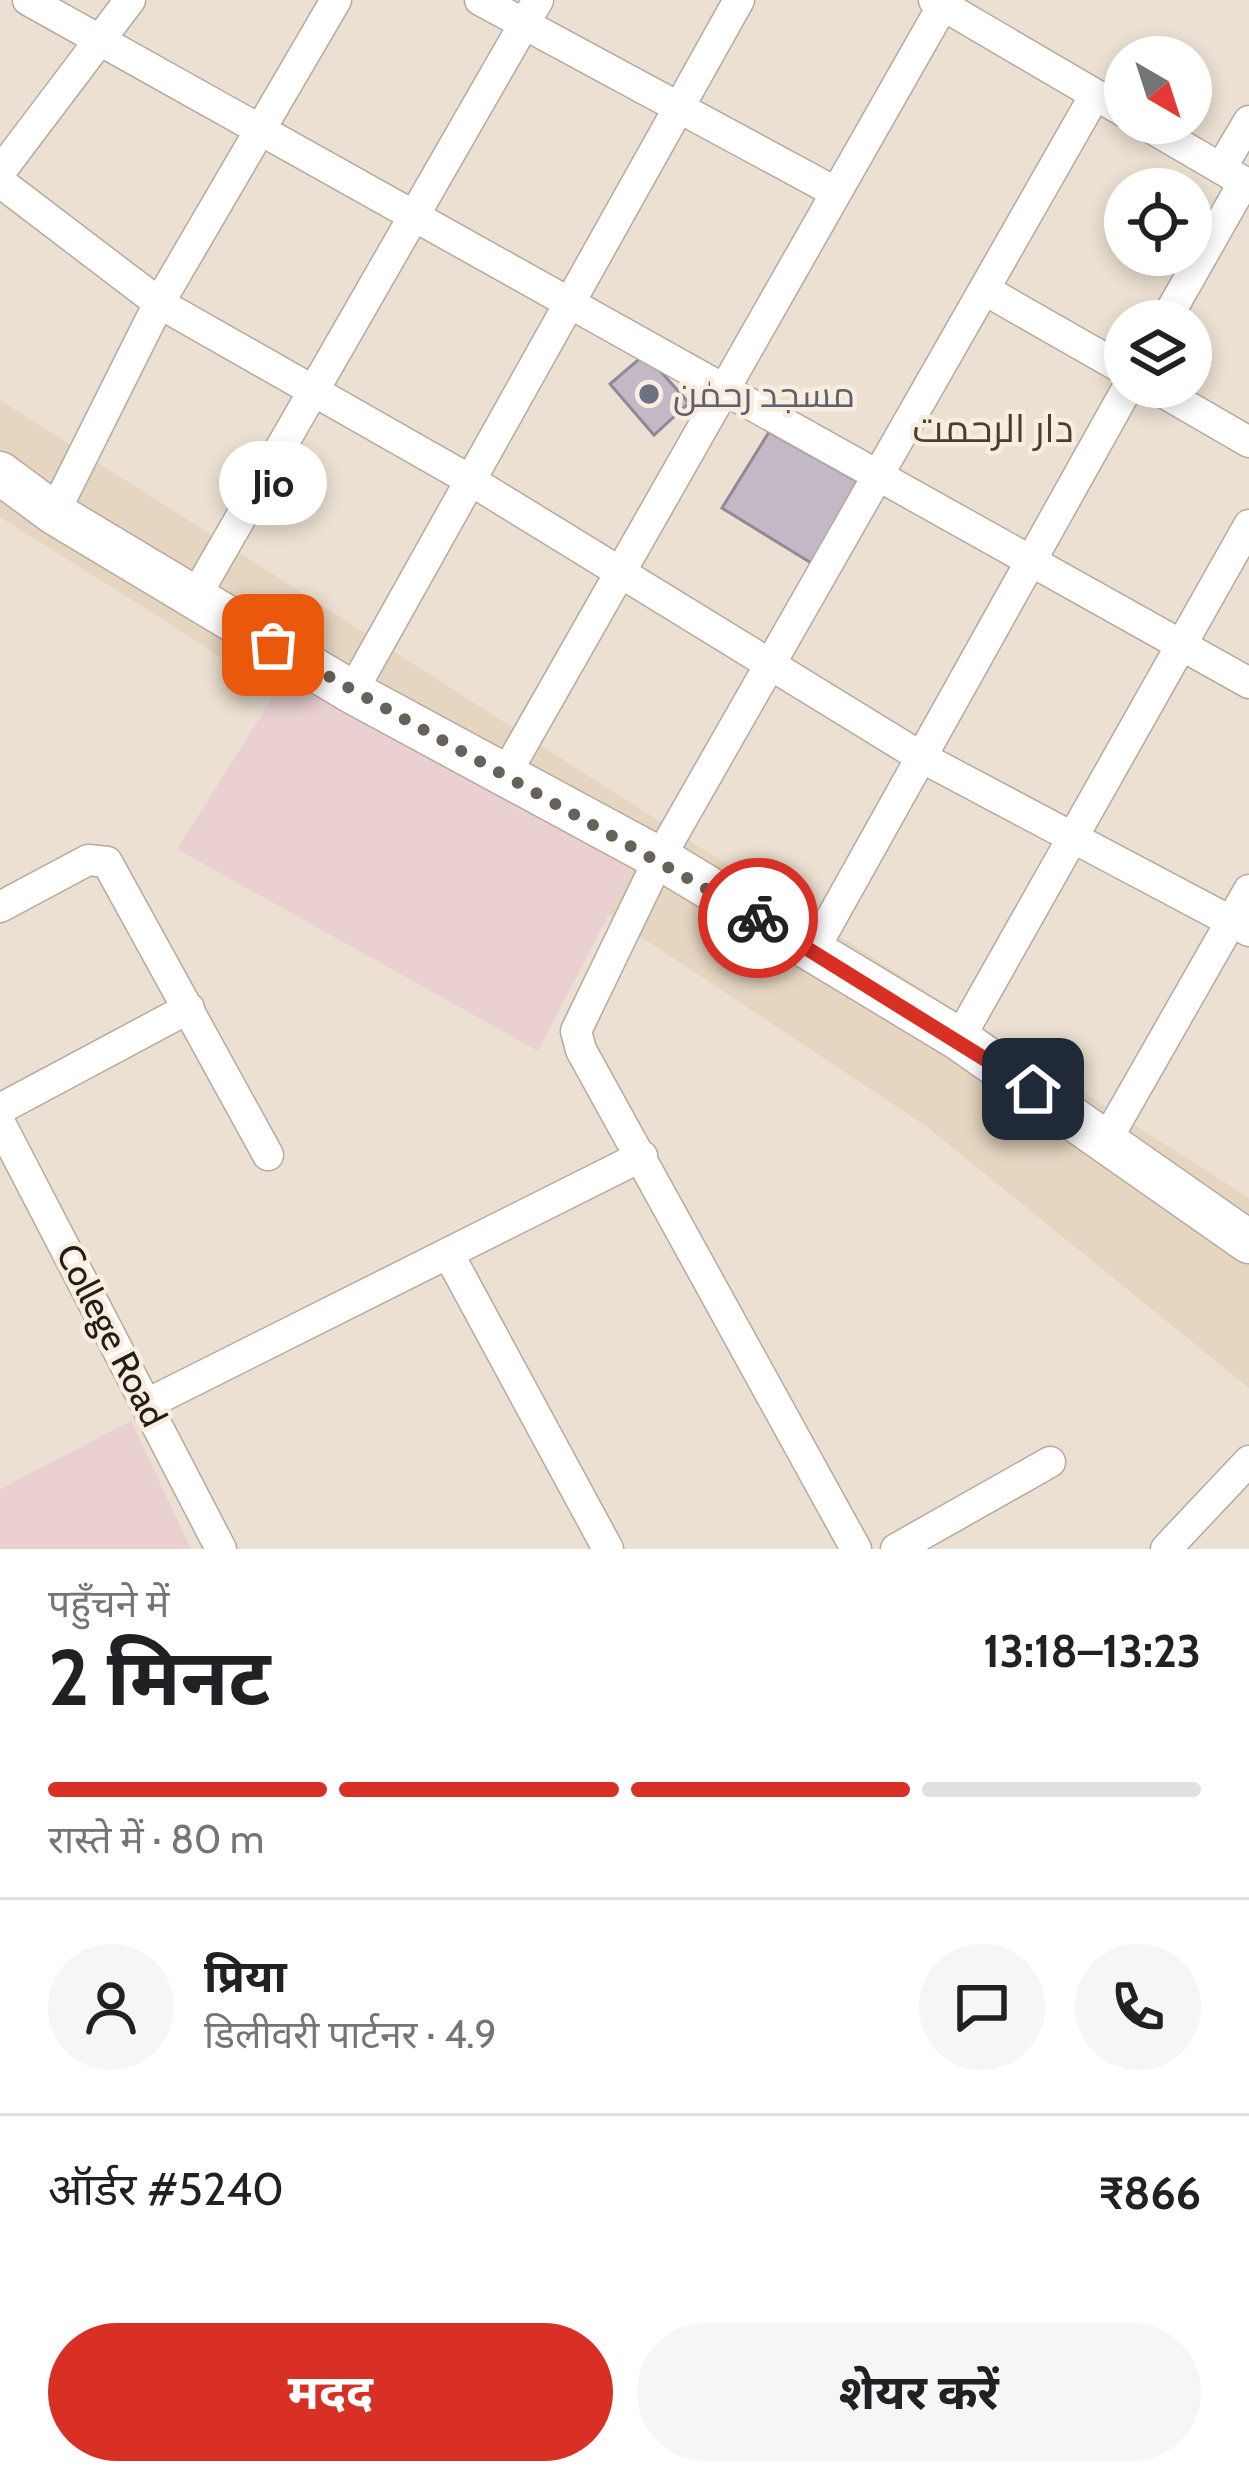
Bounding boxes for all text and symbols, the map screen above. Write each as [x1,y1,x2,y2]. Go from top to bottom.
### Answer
north arrow [1104,36,1212,144]
map controls [1104,36,1212,408]
button: locate [1104,168,1212,276]
button: layers [1104,300,1212,408]
place label: مسجد رحمٰن [673,372,855,416]
marker: مسجد رحمٰن [636,381,662,407]
district label: دار الرحمت [912,404,1074,452]
callout: Jio [219,441,327,525]
text: Jio [252,459,294,507]
pin [222,594,324,696]
icon: bag [240,612,306,678]
courier [698,858,818,978]
icon: bike [725,885,791,951]
pin [982,1038,1084,1140]
icon: home [1000,1056,1066,1122]
street label: College Road [47,1236,177,1434]
text: पहुँचने में [48,1579,169,1627]
text: 13:18–13:23 [983,1624,1201,1678]
text: 2 मिनट [48,1630,271,1725]
text: रास्ते में · 80 m [48,1815,264,1863]
button: person [48,1944,174,2070]
button: chat [919,1944,1045,2070]
button: phone [1075,1944,1201,2070]
text: प्रिया [204,1949,287,2003]
text: डिलीवरी पार्टनर · 4.9 [204,2010,497,2058]
text: ऑर्डर #5240 [48,2162,284,2216]
text: ₹866 [1099,2166,1201,2220]
button: मदद [48,2323,613,2461]
button: शेयर करें [637,2323,1201,2461]

